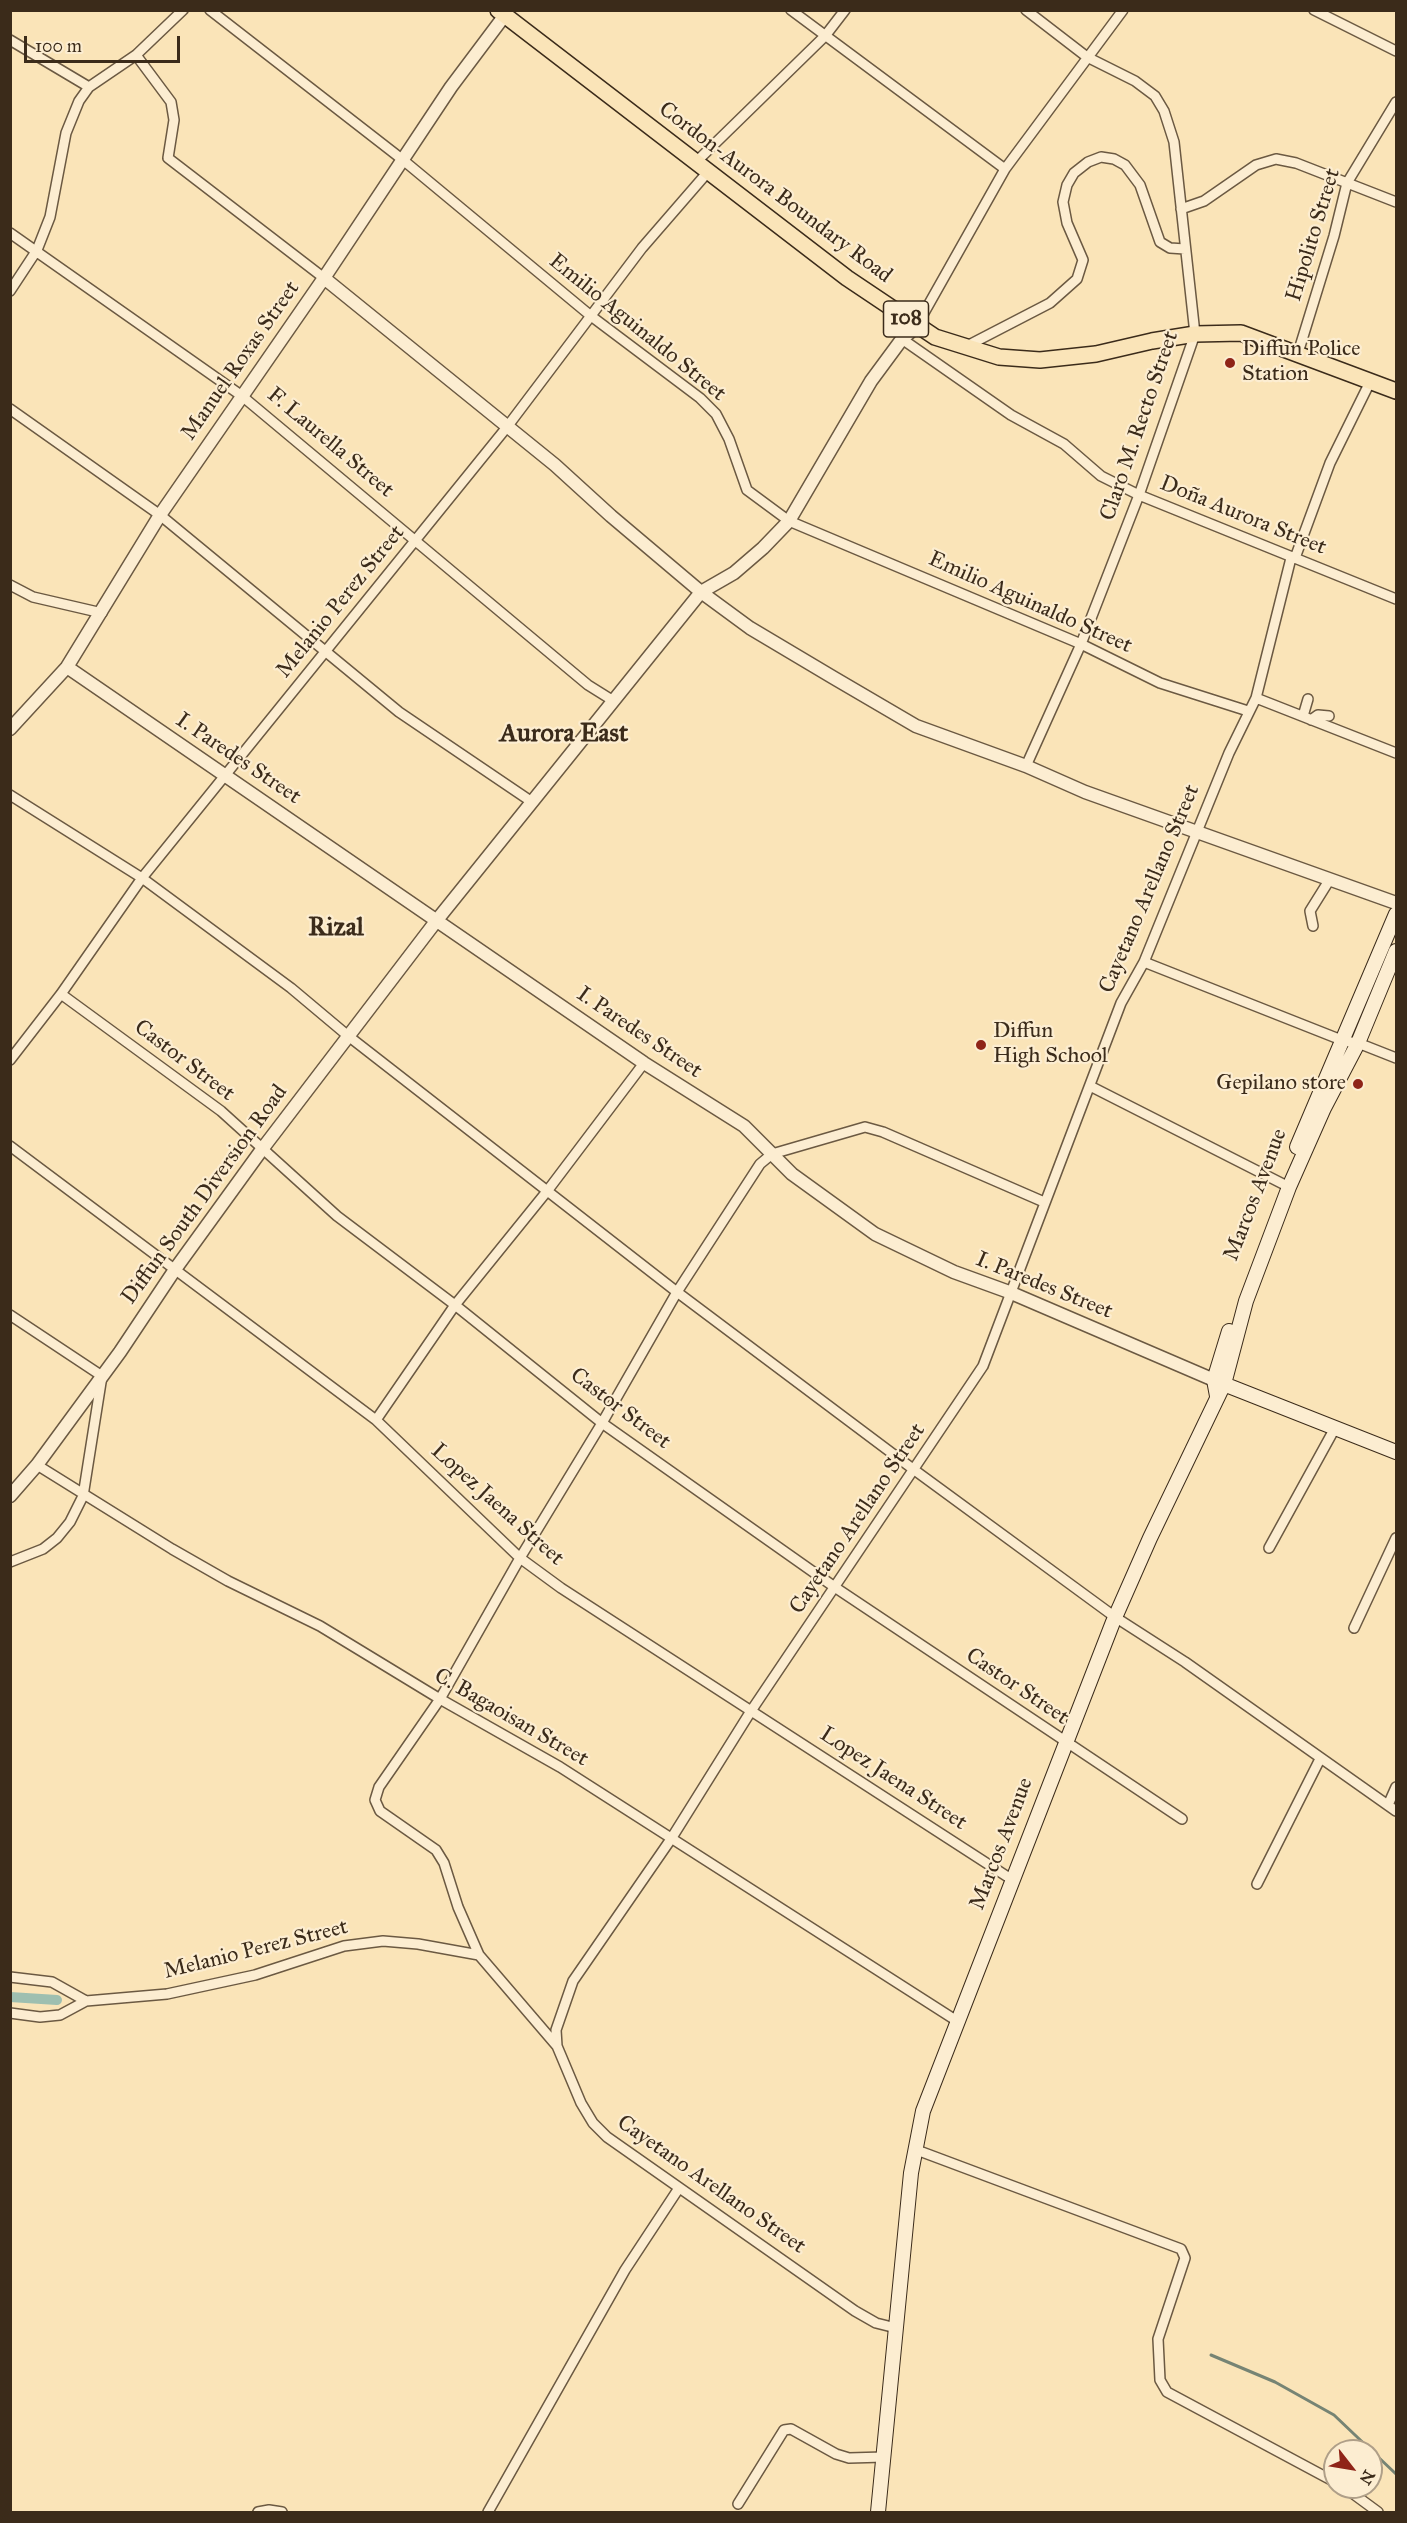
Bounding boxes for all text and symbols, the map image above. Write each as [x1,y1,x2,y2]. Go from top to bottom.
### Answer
scale bar [27,24,183,62]
text: 100 m [35,35,82,57]
street label: Cordon-Aurora Boundary Road [653,97,897,289]
street label: Hipolito Street [1281,165,1347,305]
street label: Emilio Aguinaldo Street [543,249,731,407]
street label: Manuel Roxas Street [176,276,306,446]
road number: 108 [884,301,928,337]
street label: Claro M. Recto Street [1095,328,1185,524]
place label: Diffun Police Station [1242,337,1360,388]
marker: Diffun Police Station [1223,356,1237,370]
street label: F. Laurella Street [261,382,399,504]
street label: Doña Aurora Street [1156,471,1330,561]
street label: Melanio Perez Street [271,520,411,684]
street label: Emilio Aguinaldo Street [924,546,1136,660]
street label: I. Paredes Street [170,707,306,811]
district label: Aurora East [500,719,628,751]
street label: Cayetano Arellano Street [1094,781,1206,997]
district label: Rizal [308,913,364,945]
street label: I. Paredes Street [571,981,707,1085]
street label: Castor Street [129,1015,239,1107]
place label: Diffun High School [993,1019,1108,1070]
marker: Diffun High School [974,1038,988,1052]
place label: Gepilano store [1216,1071,1346,1097]
marker: Gepilano store [1351,1077,1365,1091]
street label: Diffun South Diversion Road [116,1080,294,1310]
street label: Marcos Avenue [1219,1125,1293,1265]
street label: I. Paredes Street [972,1247,1116,1325]
street label: Castor Street [565,1363,675,1455]
street label: Cayetano Arellano Street [784,1419,932,1619]
street label: Lopez Jaena Street [425,1438,569,1572]
street label: Castor Street [960,1643,1074,1731]
street label: C. Bagaoisan Street [429,1663,593,1773]
street label: Lopez Jaena Street [815,1722,971,1836]
street label: Marcos Avenue [965,1774,1039,1914]
street label: Melanio Perez Street [161,1914,351,1986]
street label: Cayetano Arellano Street [612,2110,810,2260]
north arrow [1323,2439,1383,2499]
text: N [1356,2467,1379,2488]

